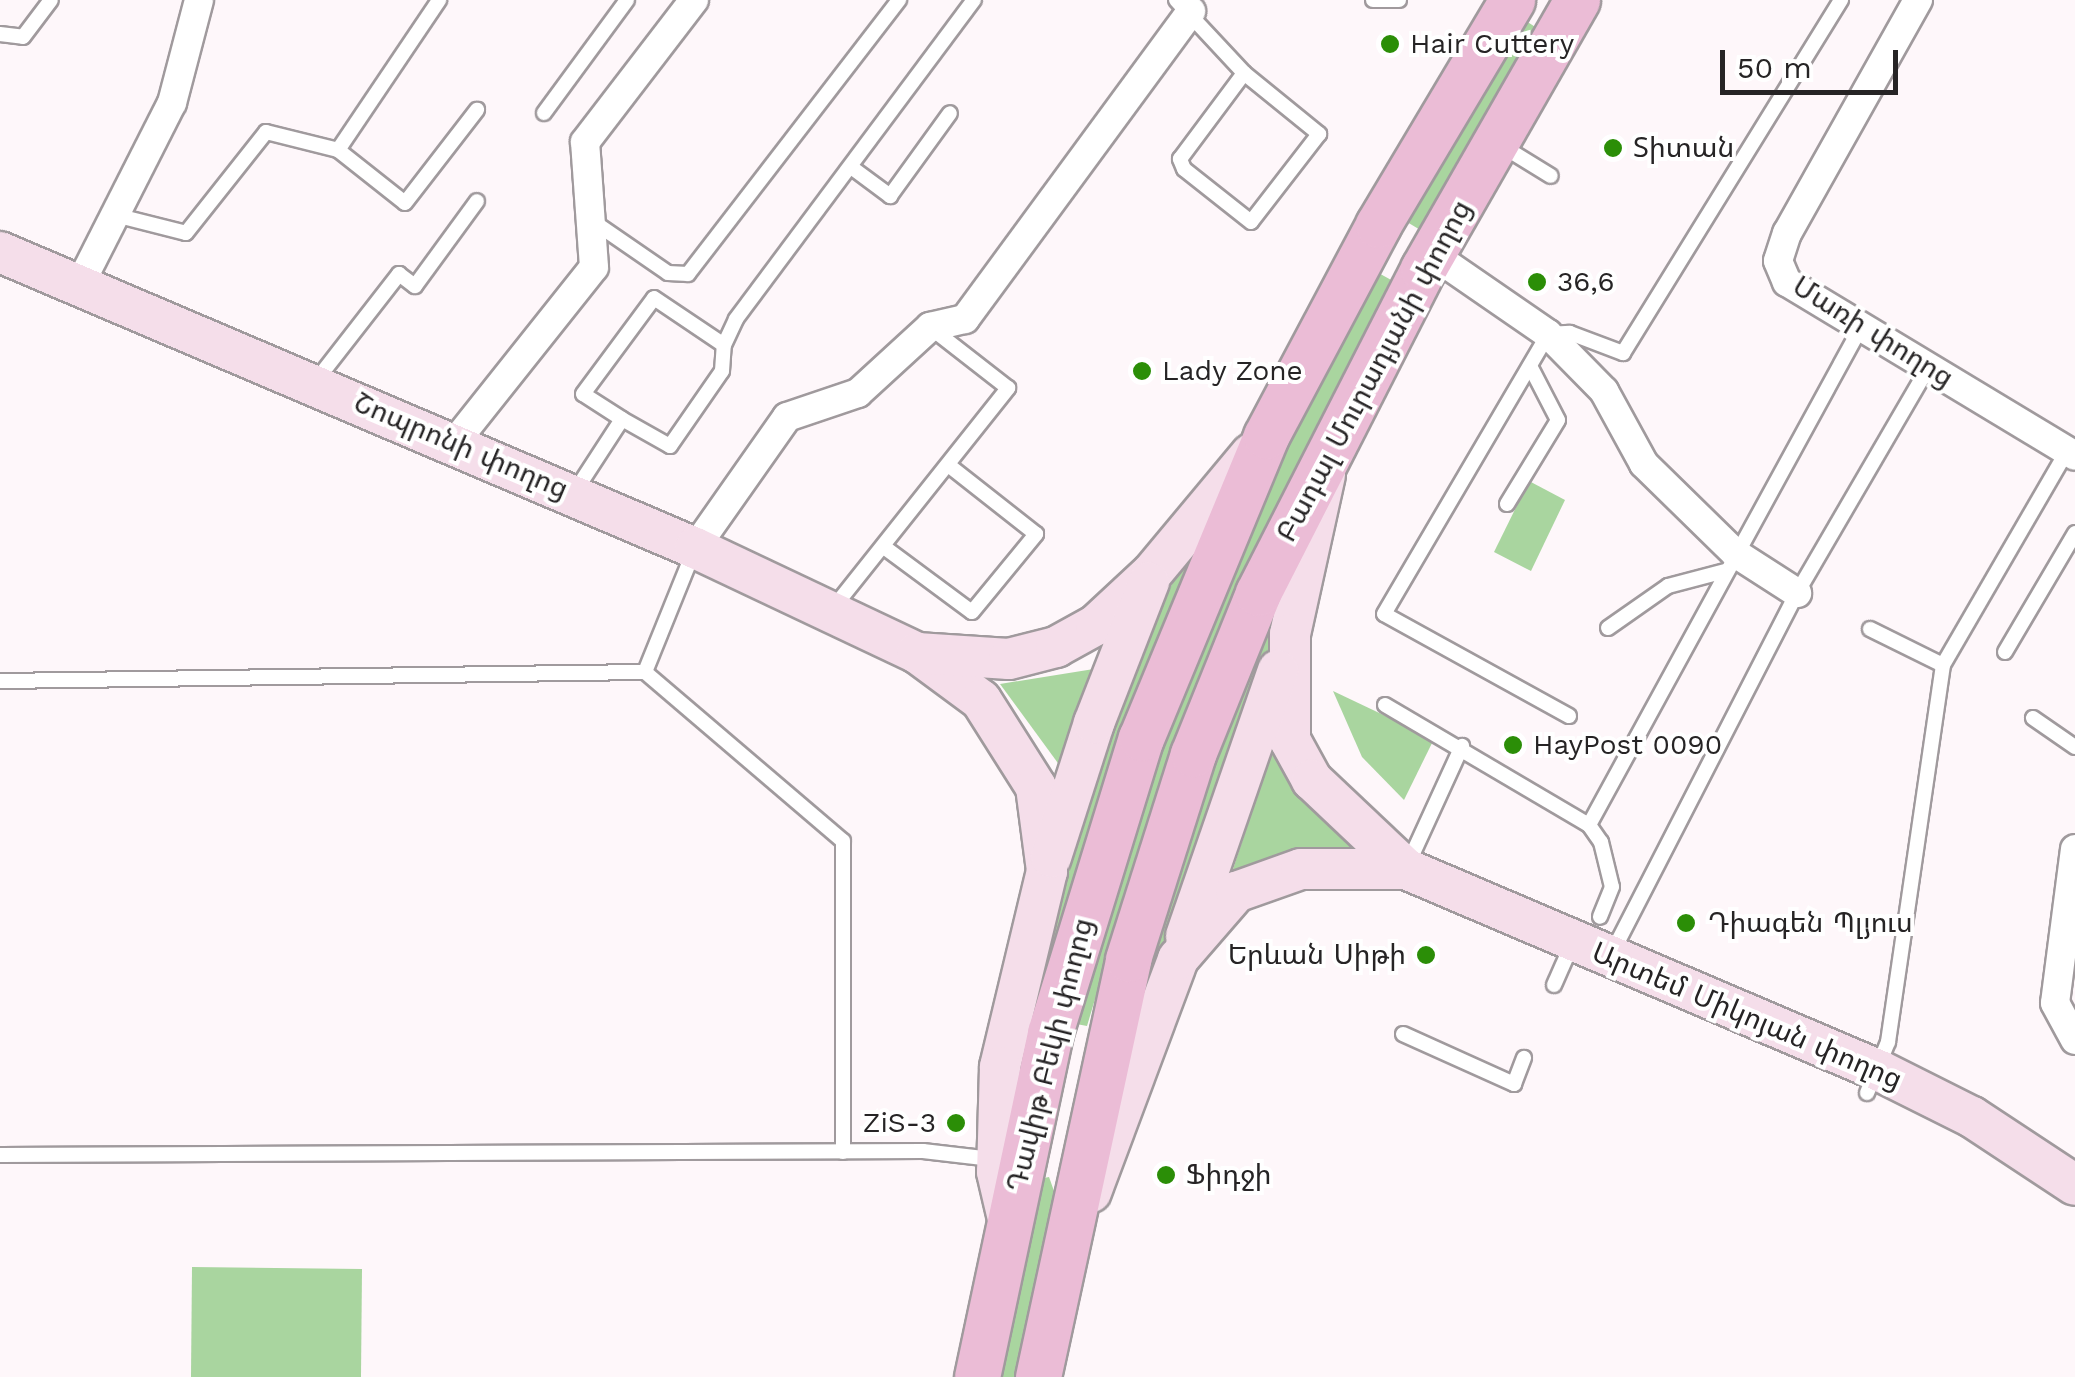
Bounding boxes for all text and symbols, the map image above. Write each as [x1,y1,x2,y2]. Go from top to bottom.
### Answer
place label: Hair Cuttery [1410,27,1575,61]
scale bar [1725,30,1902,92]
marker: Hair Cuttery [1379,33,1401,55]
text: 50 m [1737,50,1812,85]
place label: Տիտան [1633,131,1734,165]
marker: Տիտան [1602,137,1624,159]
street label: Բադալ Մուրադյանի փողոց [1270,195,1478,547]
place label: 36,6 [1557,265,1614,299]
street label: Մառի փողոց [1786,269,1960,395]
marker: 36,6 [1526,271,1548,293]
place label: Lady Zone [1162,354,1303,388]
marker: Lady Zone [1131,360,1153,382]
street label: Շոպրոնի փողոց [349,386,573,506]
place label: HayPost 0090 [1533,728,1722,762]
marker: HayPost 0090 [1502,734,1524,756]
place label: Դիագեն Պլյուս [1708,906,1913,940]
marker: Դիագեն Պլյուս [1673,910,1699,936]
street label: Դավիթ Բեկի փողոց [1000,915,1100,1195]
street label: Արտեմ Միկոյան փողոց [1587,935,1907,1097]
place label: Երևան Սիթի [1228,938,1406,972]
marker: Երևան Սիթի [1415,944,1437,966]
place label: ZiS-3 [863,1106,936,1140]
marker: ZiS-3 [945,1112,967,1134]
place label: Ֆիդջի [1186,1158,1271,1192]
marker: Ֆիդջի [1155,1164,1177,1186]

